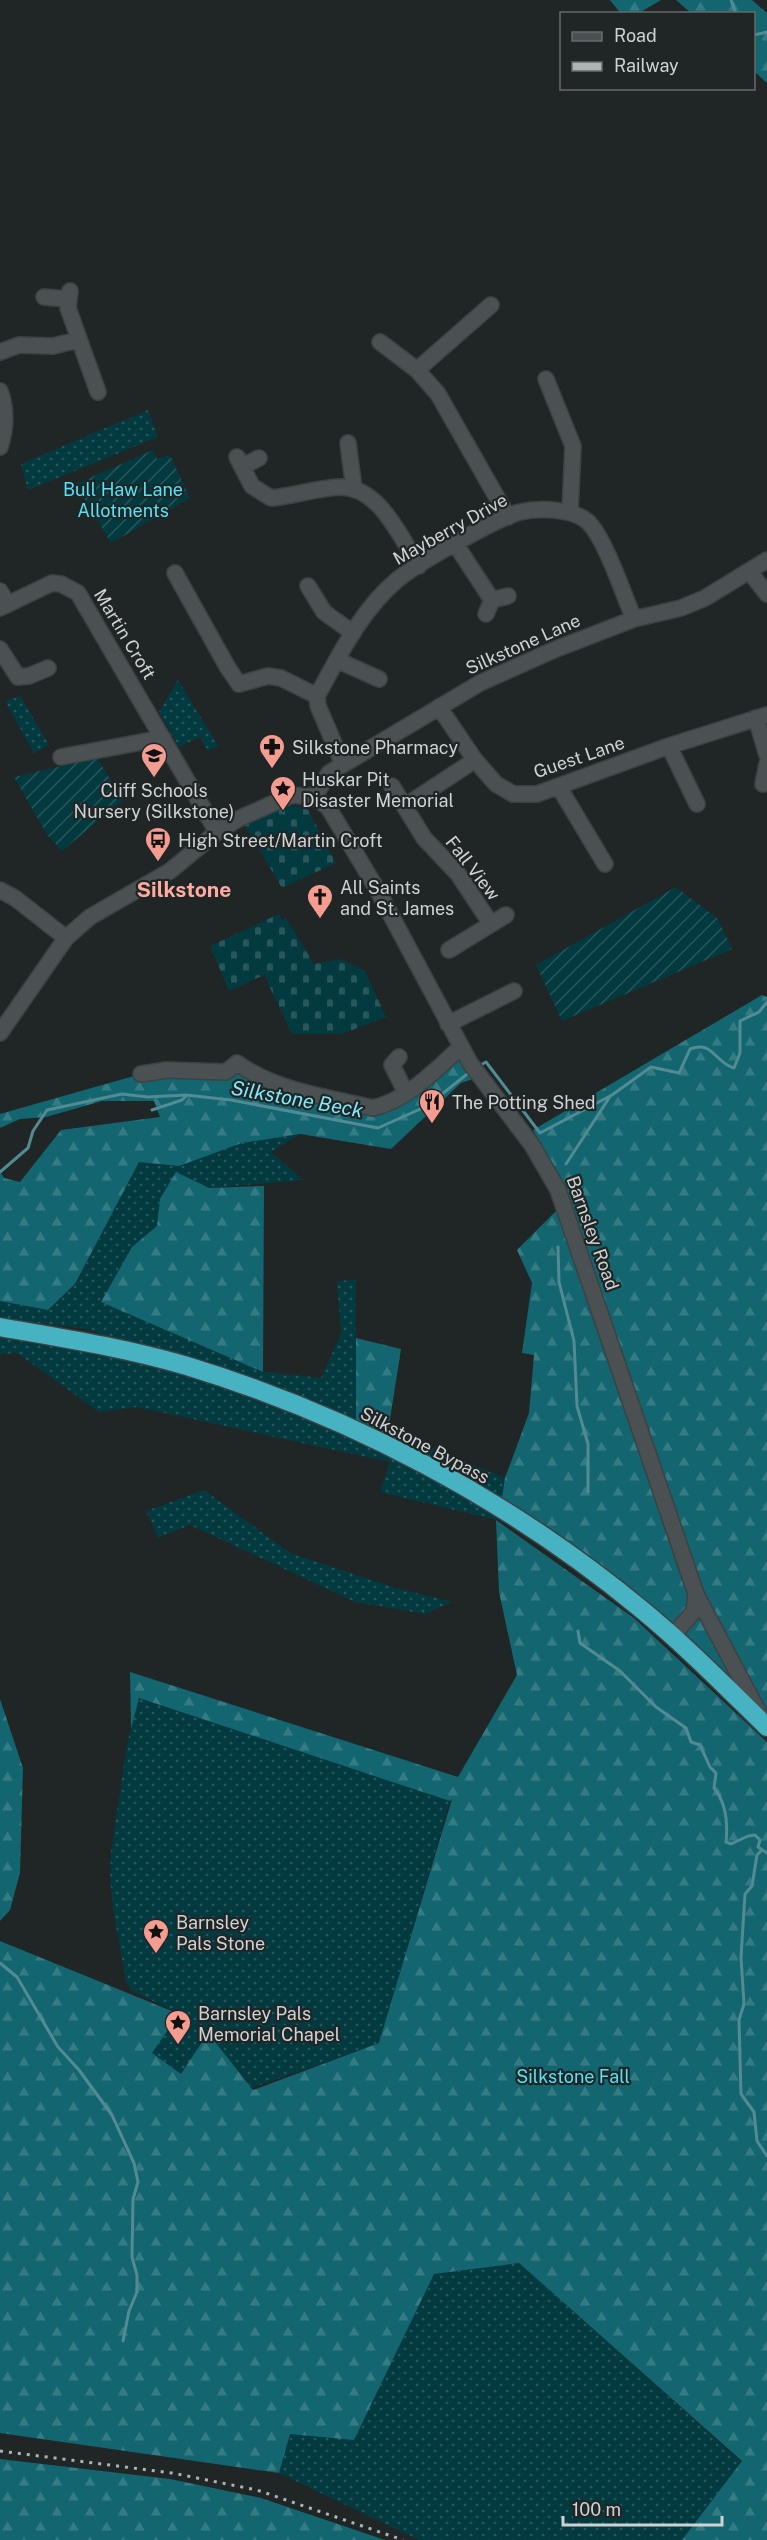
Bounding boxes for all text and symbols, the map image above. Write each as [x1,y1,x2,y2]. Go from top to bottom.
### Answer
legend [560,12,755,90]
text: Road [614,25,657,46]
text: Railway [614,55,679,76]
park label: Bull Haw Lane Allotments [63,479,183,521]
street label: Mayberry Drive [389,489,511,569]
street label: Martin Croft [90,585,160,683]
street label: Silkstone Lane [462,609,584,679]
pharmacy icon: Silkstone Pharmacy [257,732,287,770]
street label: Guest Lane [531,732,627,782]
place label: Silkstone Pharmacy [292,737,459,758]
school or university icon: Cliff Schools Nursery (Silkstone) [139,741,169,779]
place label: Huskar Pit Disaster Memorial [302,769,454,811]
place icon: Huskar Pit Disaster Memorial [268,774,298,812]
place label: Cliff Schools Nursery (Silkstone) [74,780,234,822]
bus stop icon: High Street/Martin Croft [143,825,173,863]
place label: High Street/Martin Croft [178,830,383,851]
street label: Fall View [441,832,505,904]
district label: Silkstone [137,877,231,902]
place label: All Saints and St. James [340,877,454,919]
church icon: All Saints and St. James [305,882,335,920]
water label: Silkstone Beck [229,1076,365,1122]
restaurant icon: The Potting Shed [417,1087,447,1125]
place label: The Potting Shed [452,1092,596,1113]
street label: Barnsley Road [563,1173,623,1293]
street label: Silkstone Bypass [357,1402,493,1488]
place label: Barnsley Pals Stone [176,1912,265,1954]
place icon: Barnsley Pals Stone [141,1917,171,1955]
place label: Barnsley Pals Memorial Chapel [198,2003,340,2045]
place icon: Barnsley Pals Memorial Chapel [163,2008,193,2046]
park label: Silkstone Fall [516,2066,630,2087]
scale bar [563,2489,722,2527]
text: 100 m [572,2499,621,2520]

